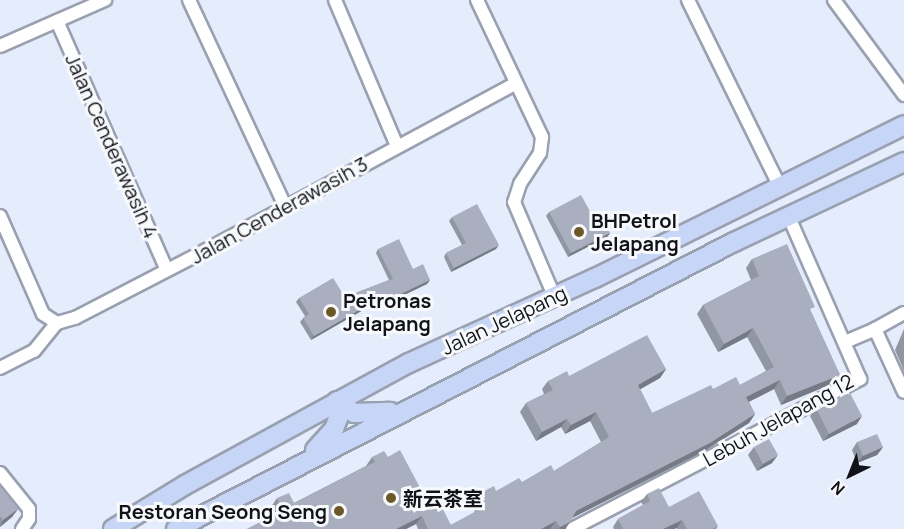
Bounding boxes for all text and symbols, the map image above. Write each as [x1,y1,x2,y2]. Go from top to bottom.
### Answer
street label: Jalan Cenderawasih 4 [61,50,163,242]
street label: Jalan Cenderawasih 3 [186,151,372,269]
place label: BHPetrol Jelapang [591,208,679,255]
marker: BHPetrol Jelapang [572,225,586,239]
street label: Jalan Jelapang [438,281,570,359]
place label: Petronas Jelapang [343,288,431,335]
marker: Petronas Jelapang [324,305,338,319]
street label: Lebuh Jelapang 12 [699,369,857,471]
north arrow [820,445,880,505]
text: N [826,476,849,500]
place label: 新云茶室 [403,486,483,510]
marker: 新云茶室 [384,491,398,505]
place label: Restoran Seong Seng [119,499,327,523]
marker: Restoran Seong Seng [332,504,346,518]

